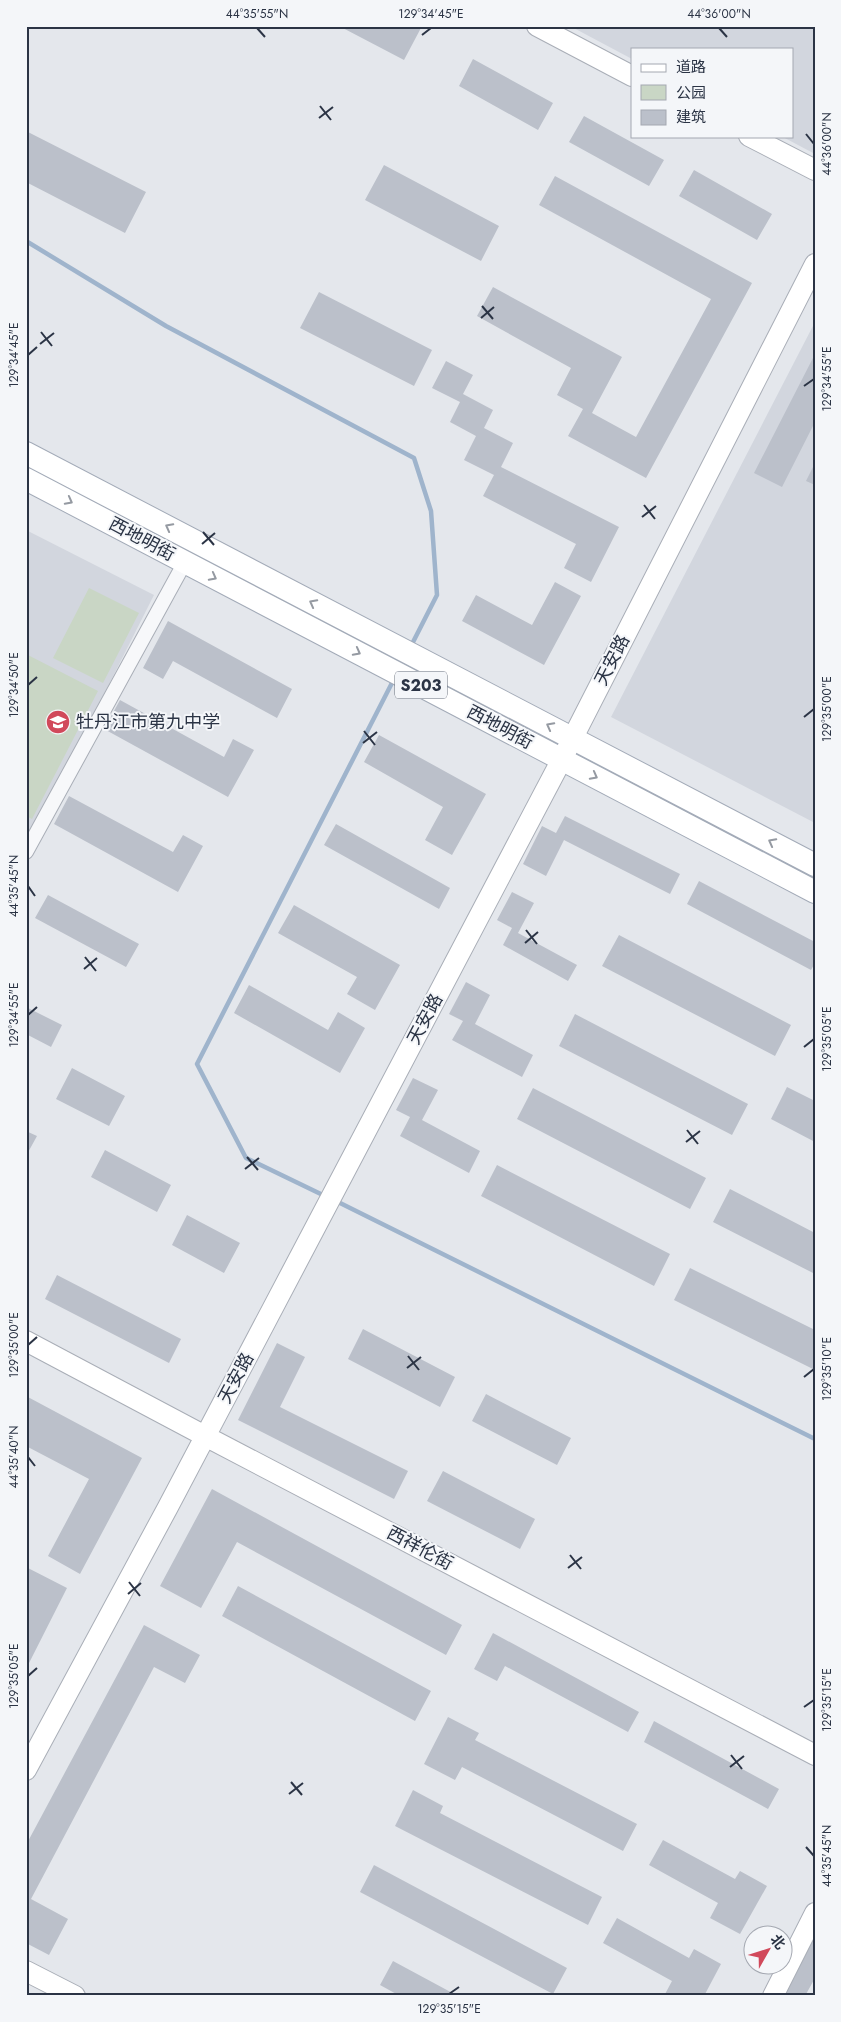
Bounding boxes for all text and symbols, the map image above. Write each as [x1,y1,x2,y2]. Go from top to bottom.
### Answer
text: 44°35'55"N [226,5,288,23]
text: 129°34'45"E [398,5,464,23]
text: 44°36'00"N [687,5,751,23]
legend [631,48,794,138]
text: 道路 [676,56,706,78]
text: 公园 [676,82,706,104]
text: 建筑 [676,106,706,128]
text: 44°36'00"N [818,112,836,176]
text: 129°34'45"E [5,322,23,388]
text: 129°34'55"E [818,346,836,412]
one-way arrow [64,495,73,505]
street label: 西地明街 [104,511,180,567]
one-way arrow [165,523,174,533]
one-way arrow [208,571,217,581]
one-way arrow [309,599,318,609]
street label: 天安路 [588,630,636,690]
one-way arrow [352,646,361,656]
text: 129°34'50"E [5,652,23,718]
road number: S203 [395,672,447,698]
text: 129°35'00"E [818,676,836,742]
street label: 西地明街 [462,699,538,755]
school or university icon: 牡丹江市第九中学 [45,709,71,735]
place label: 牡丹江市第九中学 [76,709,220,735]
one-way arrow [546,722,555,732]
one-way arrow [589,770,598,780]
one-way arrow [768,838,777,848]
text: 44°35'45"N [5,855,23,917]
text: 129°34'55"E [5,982,23,1048]
street label: 天安路 [401,989,449,1049]
text: 129°35'05"E [818,1006,836,1072]
text: 129°35'00"E [5,1312,23,1378]
text: 129°35'10"E [818,1337,836,1401]
street label: 天安路 [212,1348,260,1408]
text: 44°35'40"N [5,1425,23,1489]
street label: 西祥伦街 [382,1520,458,1576]
text: 129°35'05"E [5,1643,23,1709]
text: 129°35'15"E [818,1668,836,1732]
text: 44°35'45"N [818,1825,836,1887]
north arrow [744,1924,794,1974]
text: 北 [766,1930,790,1954]
text: 129°35'15"E [417,2000,481,2018]

